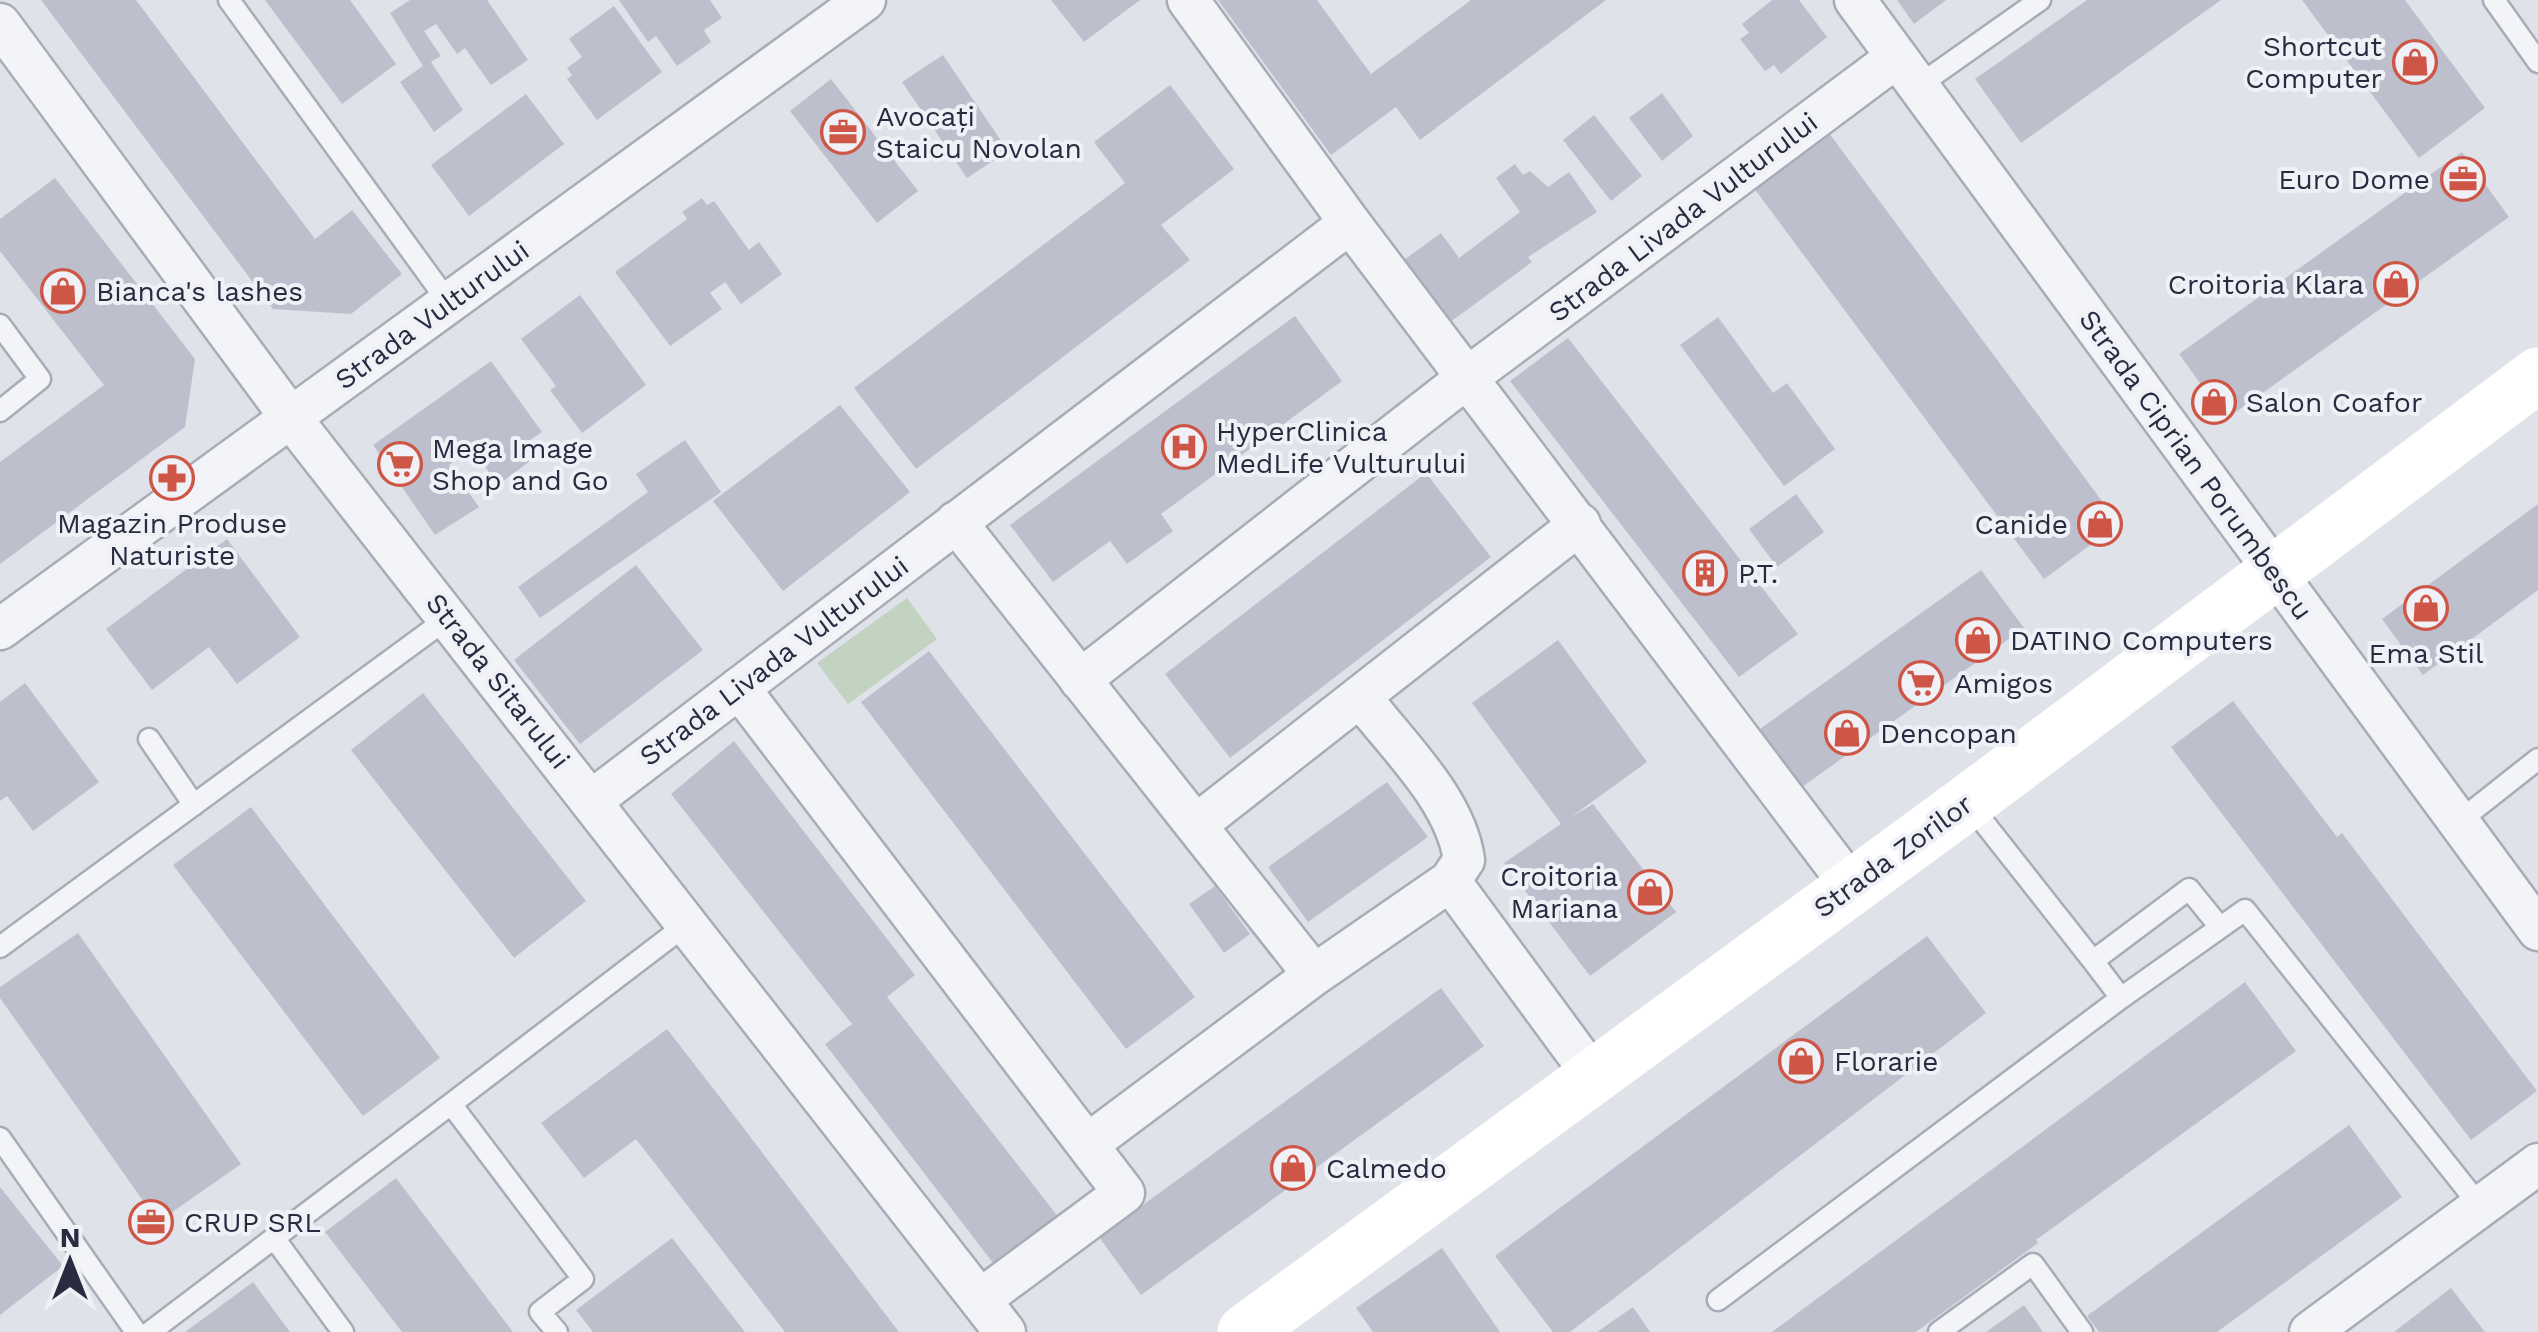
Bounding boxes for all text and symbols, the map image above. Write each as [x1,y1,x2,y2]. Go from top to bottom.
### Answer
place label: Shortcut Computer [2245,30,2382,95]
shop icon: Shortcut Computer [2392,39,2438,85]
place label: Avocați Staicu Novolan [876,100,1082,165]
street label: Strada Livada Vulturului [1542,105,1824,329]
office icon: Avocați Staicu Novolan [820,109,866,155]
office icon: Euro Dome [2440,156,2486,202]
place label: Euro Dome [2278,163,2430,196]
street label: Strada Vulturului [329,234,535,396]
shop icon: Croitoria Klara [2373,261,2419,307]
shop icon: Bianca's lashes [40,268,86,314]
place label: Croitoria Klara [2168,268,2364,301]
place label: Bianca's lashes [96,275,303,308]
street label: Strada Ciprian Porumbescu [2072,304,2320,626]
shop icon: Salon Coafor [2191,379,2237,425]
place label: Salon Coafor [2246,386,2422,419]
place label: HyperClinica MedLife Vulturului [1216,415,1466,480]
hospital icon: HyperClinica MedLife Vulturului [1161,424,1207,470]
place label: Mega Image Shop and Go [432,432,609,497]
supermarket icon: Mega Image Shop and Go [377,441,423,487]
pharmacy icon: Magazin Produse Naturiste [149,455,195,501]
shop icon: Canide [2077,501,2123,547]
place label: Magazin Produse Naturiste [57,507,287,572]
place label: Canide [1974,508,2068,541]
street label: Strada Livada Vulturului [633,549,915,773]
building icon: P.T. [1682,550,1728,596]
place label: P.T. [1738,557,1778,590]
shop icon: Ema Stil [2403,585,2449,631]
street label: Strada Sitarului [419,587,577,775]
shop icon: DATINO Computers [1955,617,2001,663]
place label: DATINO Computers [2010,624,2273,657]
place label: Ema Stil [2369,637,2484,670]
supermarket icon: Amigos [1898,660,1944,706]
place label: Amigos [1954,667,2053,700]
shop icon: Dencopan [1824,710,1870,756]
place label: Dencopan [1880,717,2017,750]
street label: Strada Zorilor [1807,787,1979,925]
place label: Croitoria Mariana [1500,860,1618,925]
shop icon: Croitoria Mariana [1627,869,1673,915]
shop icon: Florarie [1778,1038,1824,1084]
place label: Florarie [1834,1045,1938,1078]
shop icon: Calmedo [1270,1145,1316,1191]
place label: Calmedo [1326,1152,1447,1185]
office icon: CRUP SRL [128,1199,174,1245]
place label: CRUP SRL [184,1206,321,1239]
north arrow [20,1212,120,1312]
text: N [60,1221,80,1254]

